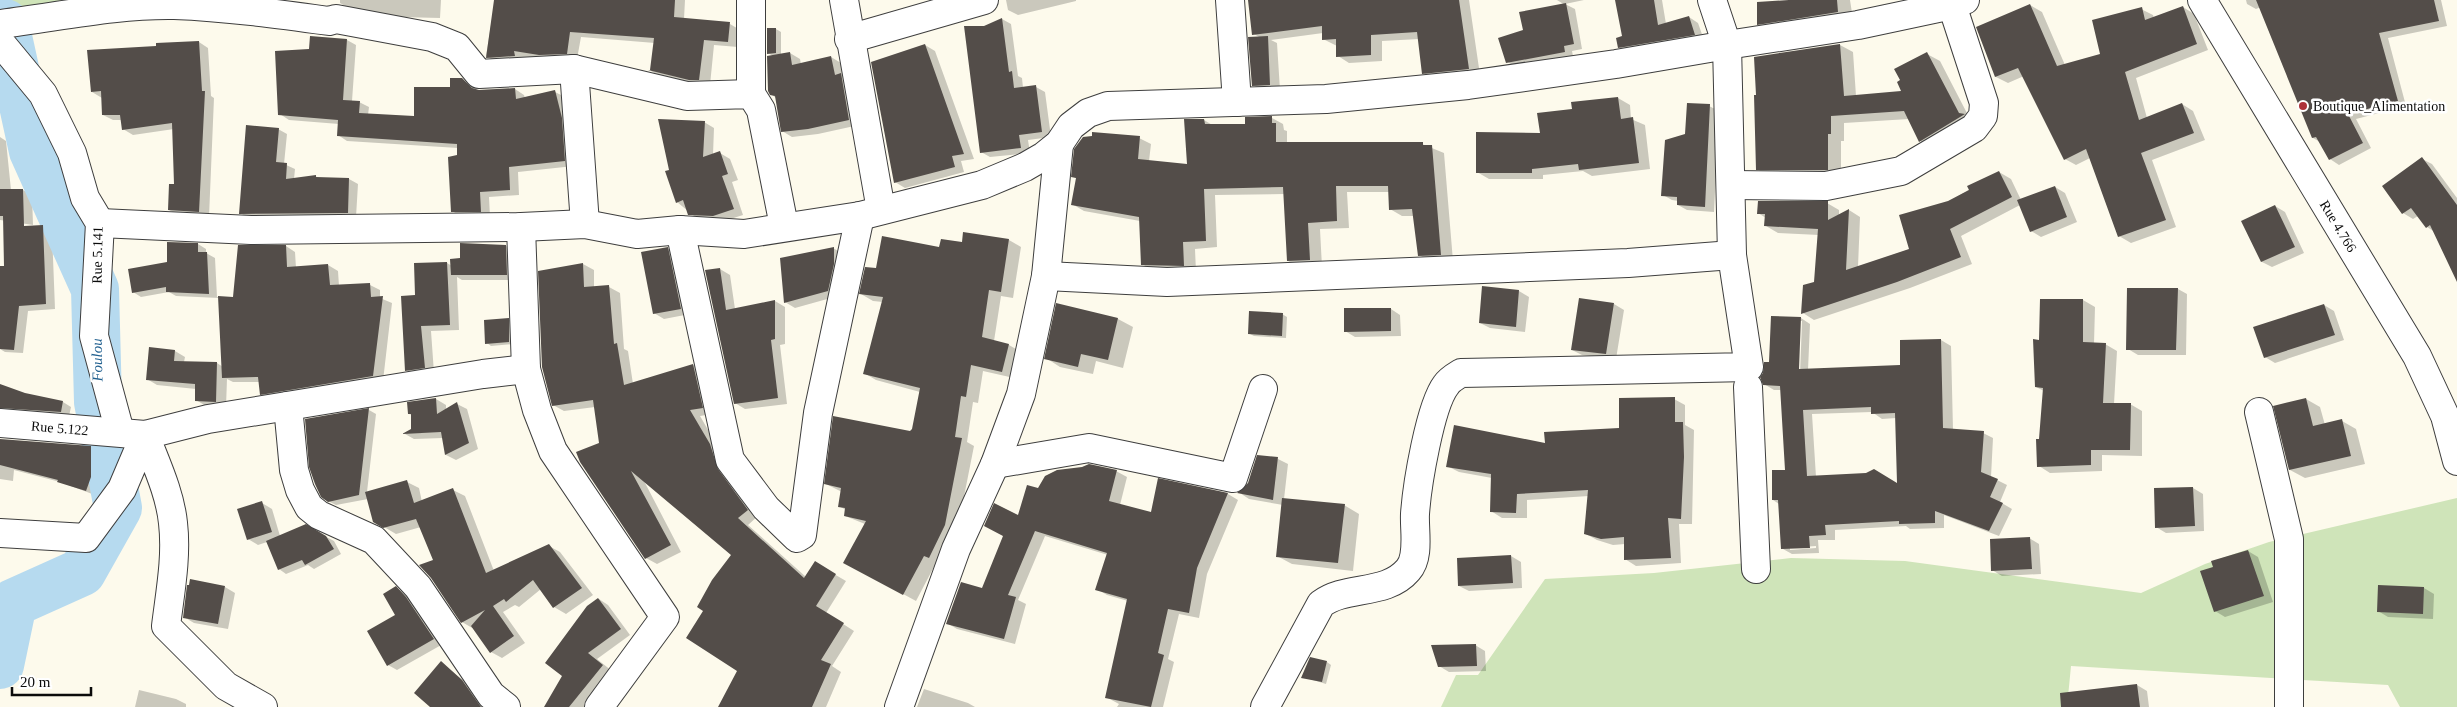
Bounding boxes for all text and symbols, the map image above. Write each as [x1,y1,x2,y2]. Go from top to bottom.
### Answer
place label: Boutique_Alimentation [2313,99,2445,114]
marker: Boutique_Alimentation [2297,100,2309,112]
street label: Rue 4.766 [2317,198,2359,255]
street label: Rue 5.141 [89,226,106,284]
water label: Foulou [89,338,105,383]
street label: Rue 5.122 [30,419,89,438]
scale bar [12,664,91,696]
text: 20 m [20,674,51,690]

